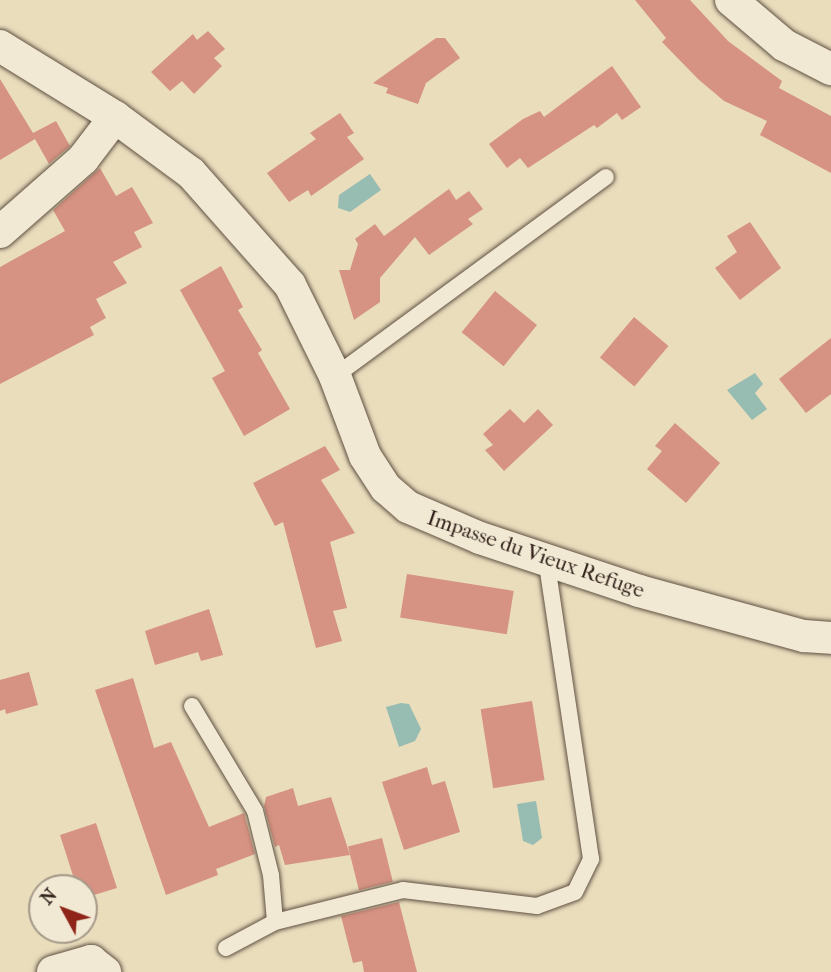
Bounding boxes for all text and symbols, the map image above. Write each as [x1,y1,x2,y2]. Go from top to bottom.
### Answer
street label: Impasse du Vieux Refuge [424,505,648,603]
north arrow [28,874,98,944]
text: N [36,884,62,909]

